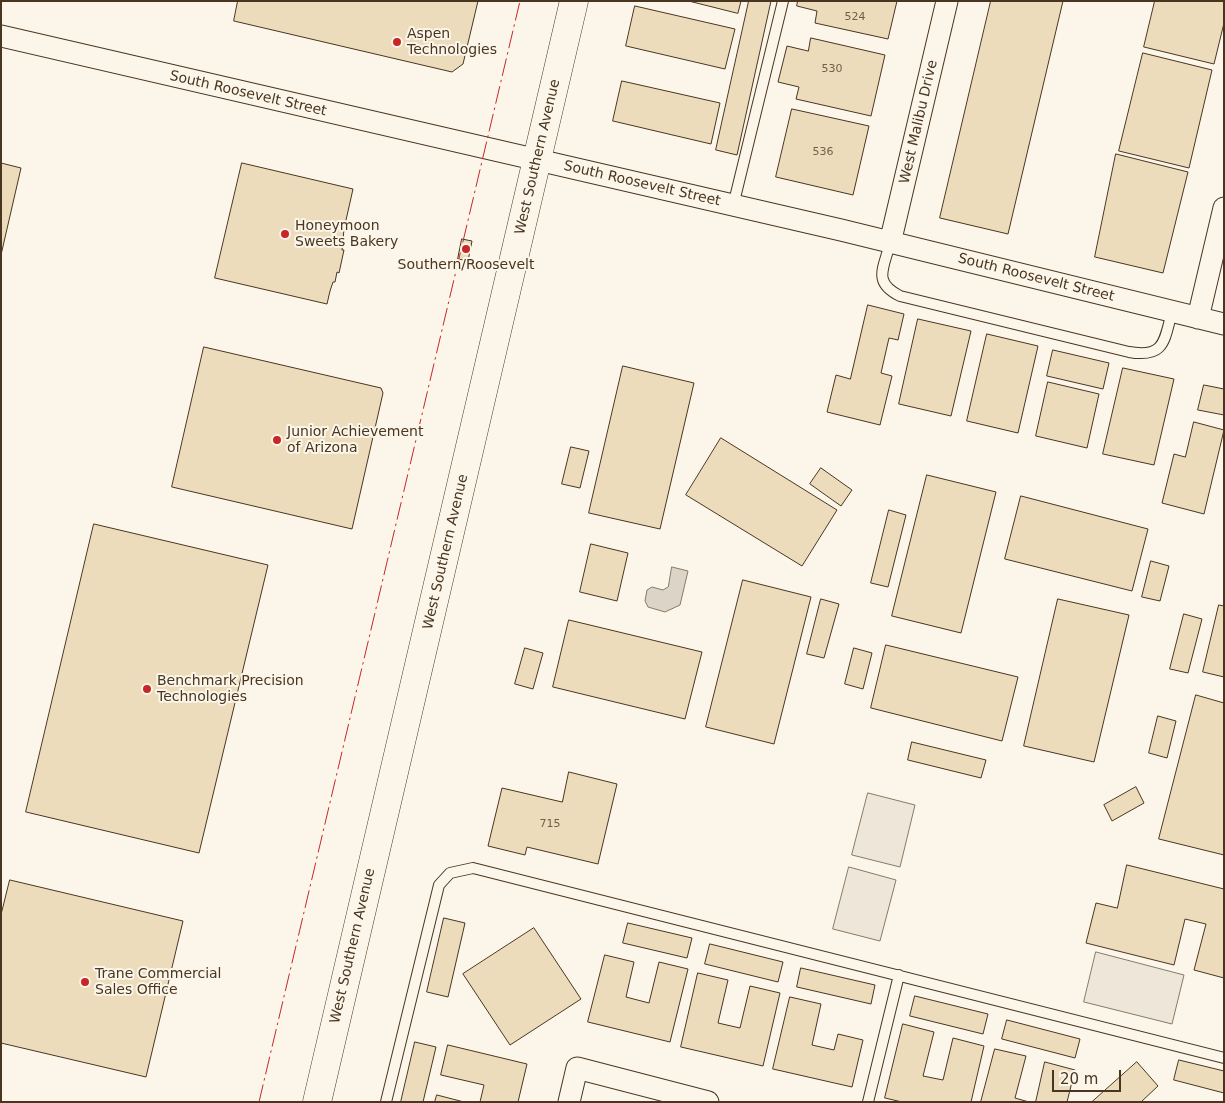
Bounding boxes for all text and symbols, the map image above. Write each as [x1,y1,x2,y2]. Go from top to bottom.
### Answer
house number: 524 [845,10,865,24]
place label: Aspen Technologies [407,26,497,58]
marker: Aspen Technologies [391,36,403,48]
street label: West Malibu Drive [897,58,941,186]
house number: 530 [822,62,842,76]
street label: South Roosevelt Street [168,68,328,120]
street label: West Southern Avenue [512,78,564,236]
house number: 536 [813,145,833,159]
street label: South Roosevelt Street [562,158,722,210]
place label: Honeymoon Sweets Bakery [295,218,398,250]
marker: Honeymoon Sweets Bakery [279,228,291,240]
marker: Southern/Roosevelt [460,243,472,255]
street label: South Roosevelt Street [956,250,1116,306]
place label: Southern/Roosevelt [398,257,534,273]
place label: Junior Achievement of Arizona [287,424,423,457]
marker: Junior Achievement of Arizona [271,434,283,446]
street label: West Southern Avenue [420,473,472,631]
place label: Benchmark Precision Technologies [157,673,304,706]
marker: Benchmark Precision Technologies [141,683,153,695]
house number: 715 [540,817,560,831]
street label: West Southern Avenue [327,867,379,1025]
place label: Trane Commercial Sales Office [95,966,221,999]
marker: Trane Commercial Sales Office [79,976,91,988]
scale bar [1055,1060,1124,1092]
text: 20 m [1060,1070,1098,1088]

